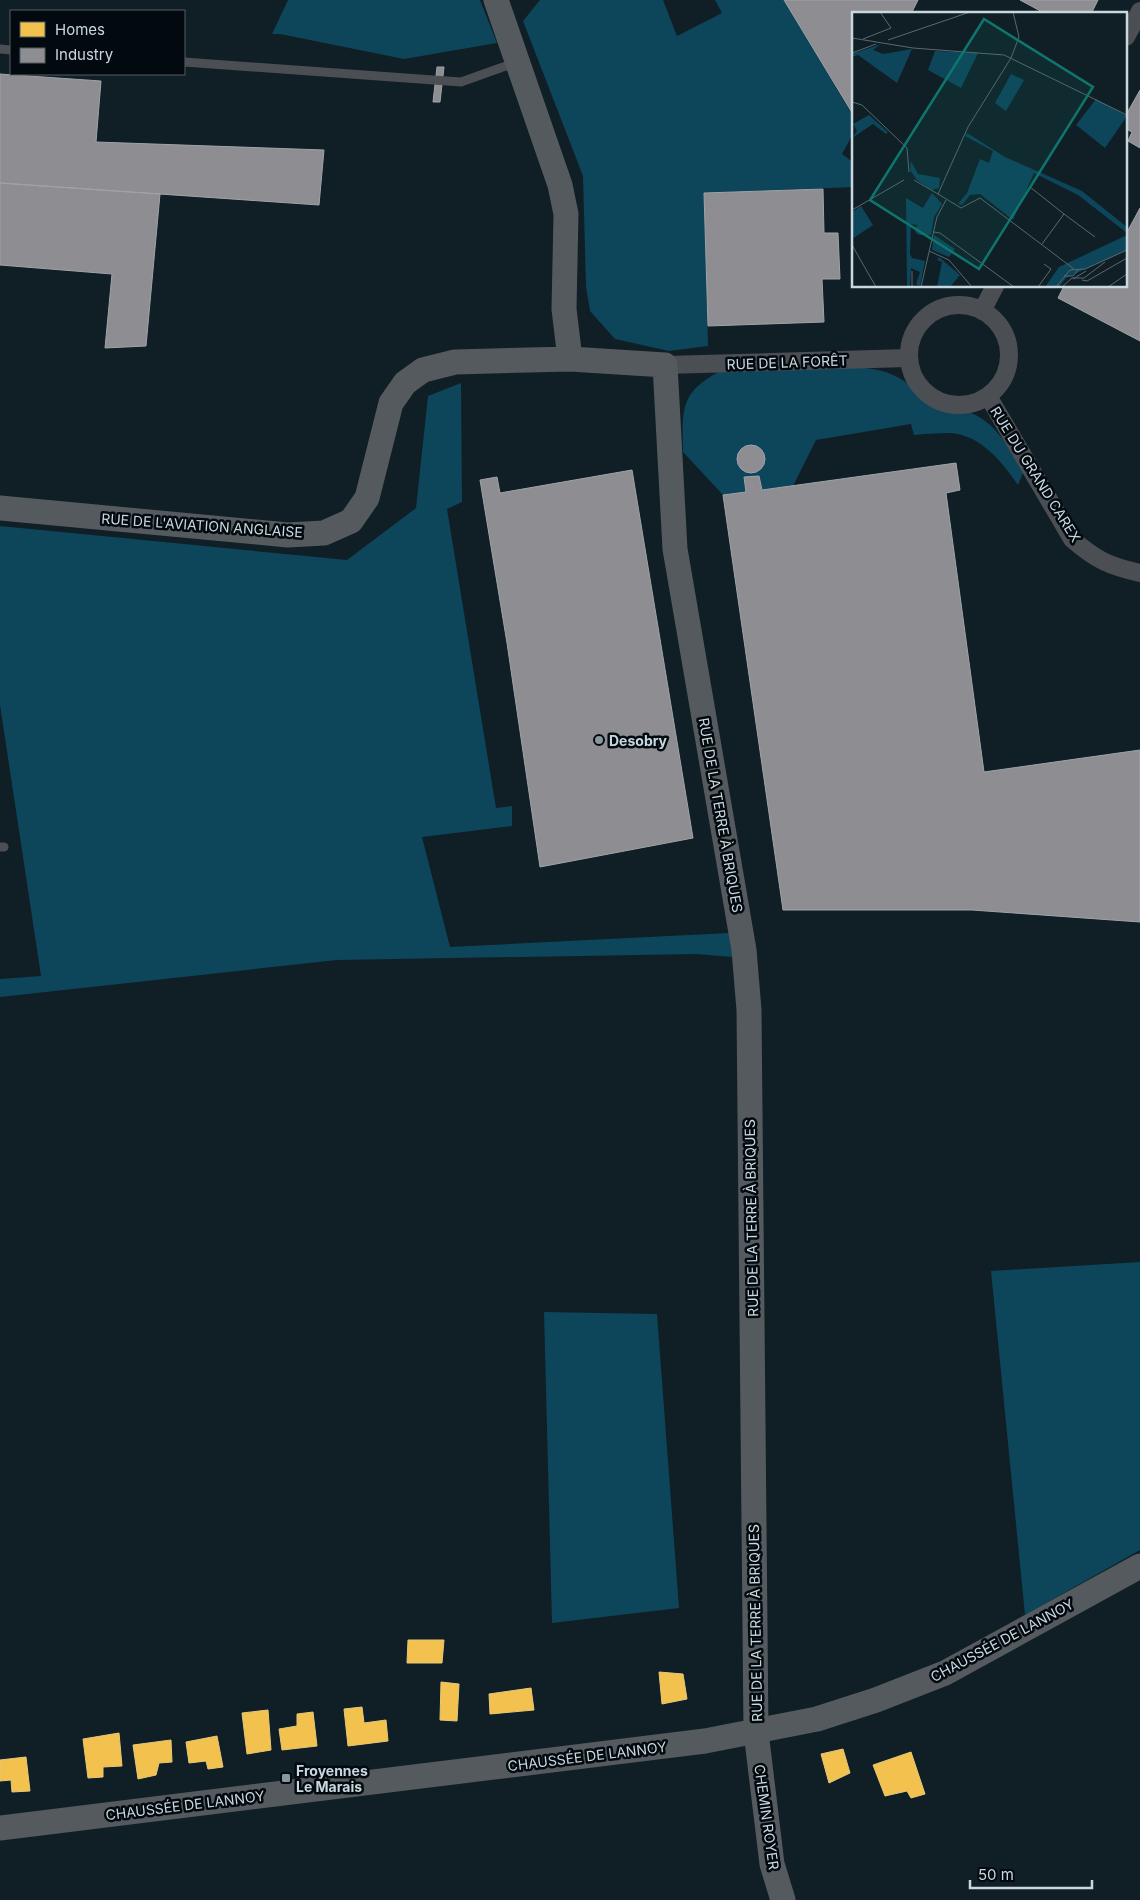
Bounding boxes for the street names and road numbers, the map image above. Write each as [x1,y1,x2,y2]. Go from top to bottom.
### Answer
street label: RUE DE LA FORÊT [726,351,848,373]
street label: RUE DU GRAND CAREX [987,403,1085,545]
street label: RUE DE L'AVIATION ANGLAISE [101,509,303,541]
street label: RUE DE LA TERRE À BRIQUES [695,716,747,914]
street label: RUE DE LA TERRE À BRIQUES [741,1119,761,1317]
street label: RUE DE LA TERRE À BRIQUES [745,1524,765,1722]
street label: CHAUSSÉE DE LANNOY [927,1595,1077,1685]
street label: CHAUSSÉE DE LANNOY [507,1738,668,1774]
street label: CHEMIN ROYER [751,1763,783,1871]
street label: CHAUSSÉE DE LANNOY [105,1787,266,1823]

